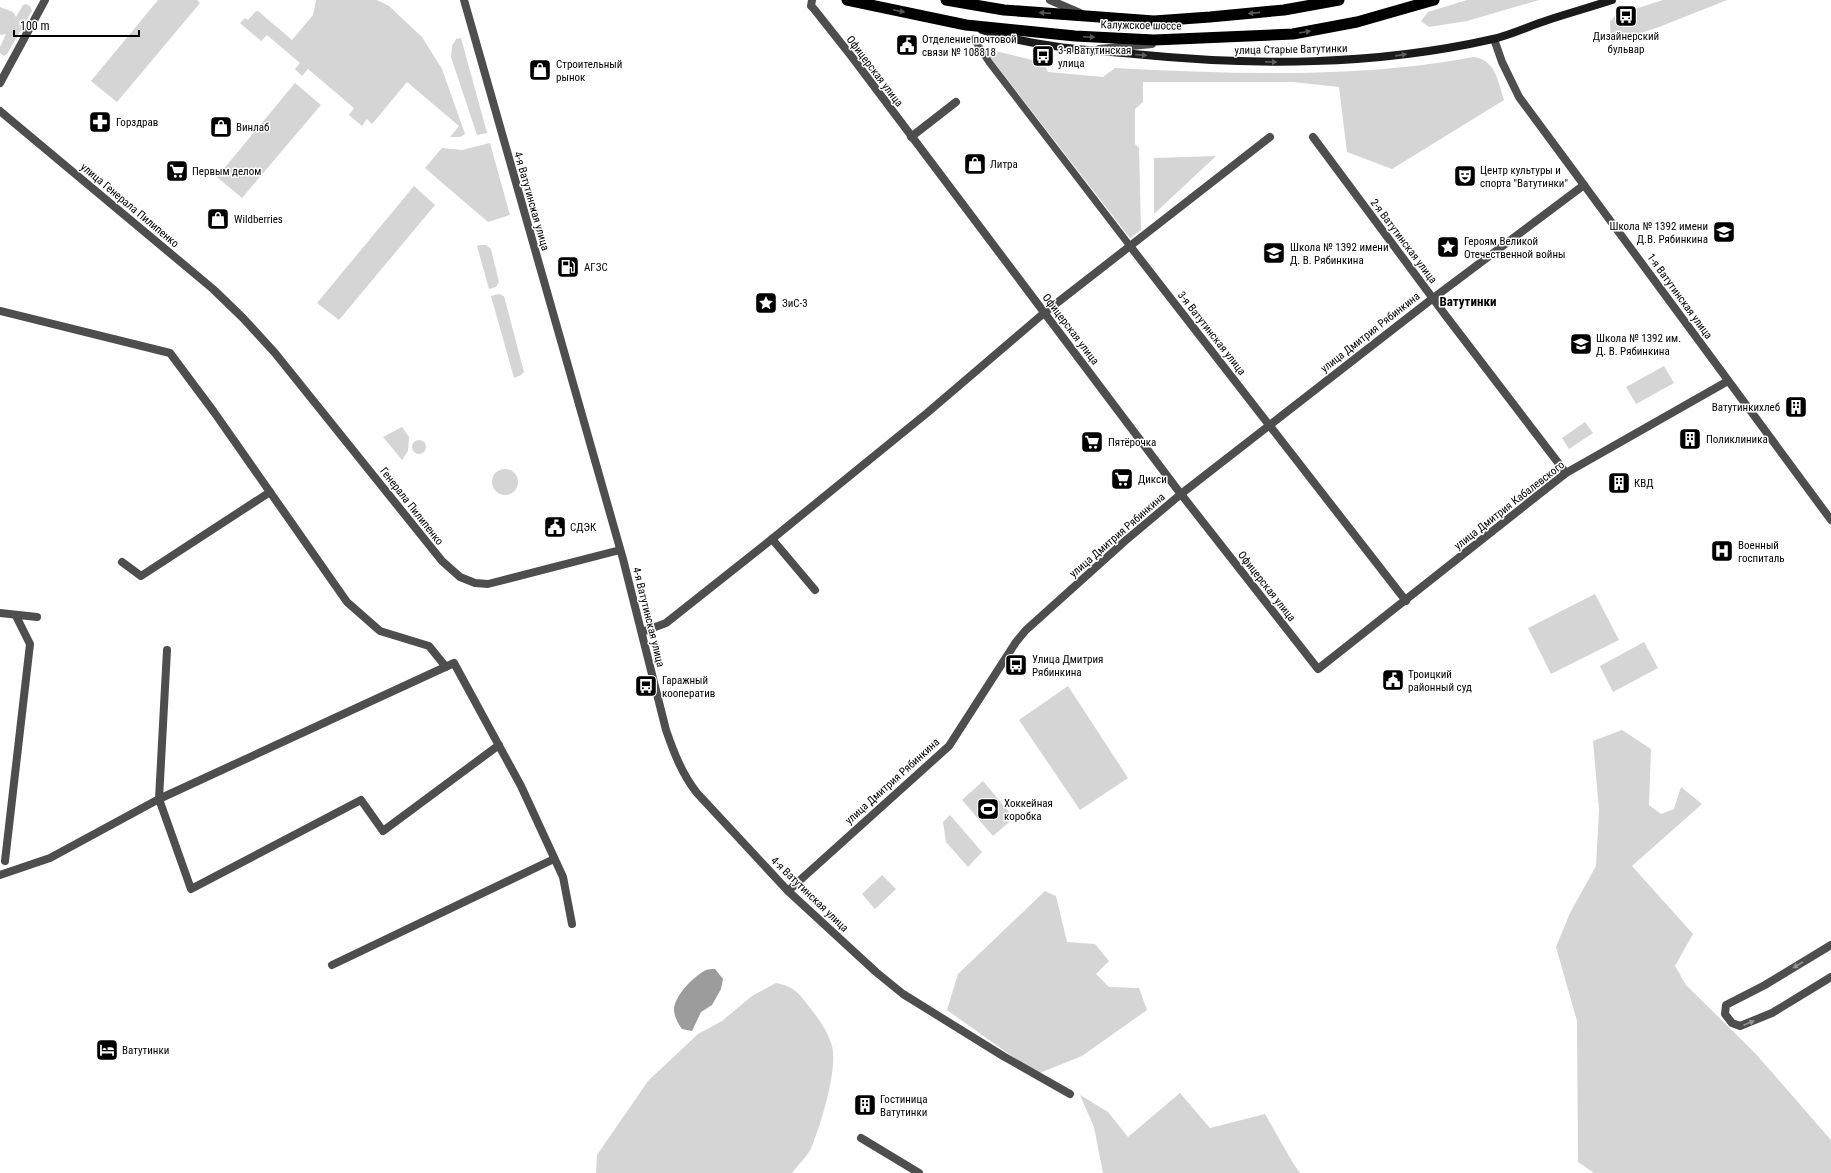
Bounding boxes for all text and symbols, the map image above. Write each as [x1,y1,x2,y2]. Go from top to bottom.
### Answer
bus stop icon: Дизайнерский бульвар [1613,3,1639,29]
one-way arrow [893,9,905,15]
one-way arrow [1039,9,1051,16]
one-way arrow [1248,9,1260,16]
scale bar [14,12,139,38]
street label: Калужское шоссе [1100,18,1182,33]
text: 100 m [20,19,50,33]
one-way arrow [1299,28,1311,34]
place label: Дизайнерский бульвар [1593,30,1659,56]
public building icon: Отделение почтовой связи № 108818 [894,32,920,58]
street label: Офицерская улица [844,33,906,109]
place label: Отделение почтовой связи № 108818 [922,33,1017,59]
one-way arrow [1083,34,1096,40]
street label: улица Старые Ватутинки [1234,42,1348,57]
bus stop icon: 3-я Ватутинская улица [1030,43,1056,69]
place label: 3-я Ватутинская улица [1058,44,1131,70]
one-way arrow [1135,52,1147,58]
one-way arrow [1395,52,1407,58]
shop icon: Строительный рынок [527,57,553,83]
place label: Строительный рынок [556,58,622,84]
one-way arrow [1265,59,1278,65]
pharmacy icon: Горздрав [87,109,113,135]
shop icon: Винлаб [208,114,234,140]
place label: Горздрав [116,116,158,129]
place label: Винлаб [236,121,269,134]
street label: 4-я Ватутинская улица [511,150,552,252]
shop icon: Литра [962,151,988,177]
supermarket icon: Первым делом [164,158,190,184]
place label: Литра [990,158,1018,171]
street label: улица Генерала Пилипенко [78,160,182,251]
theatre icon: Центр культуры и спорта "Ватутинки" [1452,163,1478,189]
place label: Центр культуры и спорта "Ватутинки" [1480,164,1568,190]
place label: Первым делом [192,165,261,178]
street label: 2-я Ватутинская улица [1368,196,1440,286]
shop icon: Wildberries [205,206,231,232]
place label: Wildberries [234,213,283,226]
school or university icon: Школа № 1392 имени Д.В. Рябинкина [1711,219,1737,245]
place label: Школа № 1392 имени Д.В. Рябинкина [1609,220,1708,246]
place icon: Героям Великой Отечественной войны [1435,234,1461,260]
place label: Героям Великой Отечественной войны [1464,235,1566,261]
school or university icon: Школа № 1392 имени Д. В. Рябинкина [1261,240,1287,266]
place label: Школа № 1392 имени Д. В. Рябинкина [1290,241,1389,267]
street label: 1-я Ватутинская улица [1644,251,1715,342]
fuel station icon: АГЗС [555,254,581,280]
place label: АГЗС [584,261,608,274]
street label: 3-я Ватутинская улица [1175,289,1248,378]
place icon: ЗиС-3 [753,290,779,316]
street label: улица Дмитрия Рябинкина [1318,290,1422,375]
street label: Офицерская улица [1040,291,1102,367]
district label: Ватутинки [1439,294,1497,309]
place label: ЗиС-3 [782,297,808,310]
school or university icon: Школа № 1392 им. Д. В. Рябинкина [1568,331,1594,357]
place label: Школа № 1392 им. Д. В. Рябинкина [1596,332,1681,358]
building icon: Ватутинкихлеб [1783,394,1809,420]
place label: Ватутинкихлеб [1712,401,1780,414]
building icon: Поликлиника [1677,426,1703,452]
supermarket icon: Пятёрочка [1079,429,1105,455]
place label: Поликлиника [1706,433,1768,446]
place label: Пятёрочка [1108,436,1156,449]
street label: улица Дмитрия Кабалевского [1452,458,1567,552]
street label: Генерала Пилипенко [377,465,446,548]
supermarket icon: Дикси [1109,466,1135,492]
building icon: КВД [1606,470,1632,496]
place label: Дикси [1138,473,1167,486]
place label: КВД [1634,477,1653,490]
street label: улица Дмитрия Рябинкина [1067,490,1168,580]
public building icon: СДЭК [542,514,568,540]
place label: СДЭК [570,521,597,534]
hospital icon: Военный госпиталь [1709,538,1735,564]
place label: Военный госпиталь [1738,539,1785,565]
street label: Офицерская улица [1235,549,1298,624]
street label: 4-я Ватутинская улица [630,566,667,668]
bus stop icon: Улица Дмитрия Рябинкина [1003,652,1029,678]
place label: Улица Дмитрия Рябинкина [1032,653,1103,679]
public building icon: Троицкий районный суд [1380,667,1406,693]
place label: Троицкий районный суд [1408,668,1472,694]
bus stop icon: Гаражный кооператив [633,673,659,699]
place label: Гаражный кооператив [662,674,715,700]
street label: улица Дмитрия Рябинкина [843,736,942,827]
sports icon: Хоккейная коробка [975,796,1001,822]
place label: Хоккейная коробка [1004,797,1053,823]
street label: 4-я Ватутинская улица [768,854,851,935]
one-way arrow [1792,962,1804,969]
one-way arrow [1743,1020,1754,1026]
hotel icon: Ватутинки [94,1037,120,1063]
place label: Ватутинки [122,1044,169,1057]
building icon: Гостиница Ватутинки [852,1092,878,1118]
place label: Гостиница Ватутинки [880,1093,927,1119]

